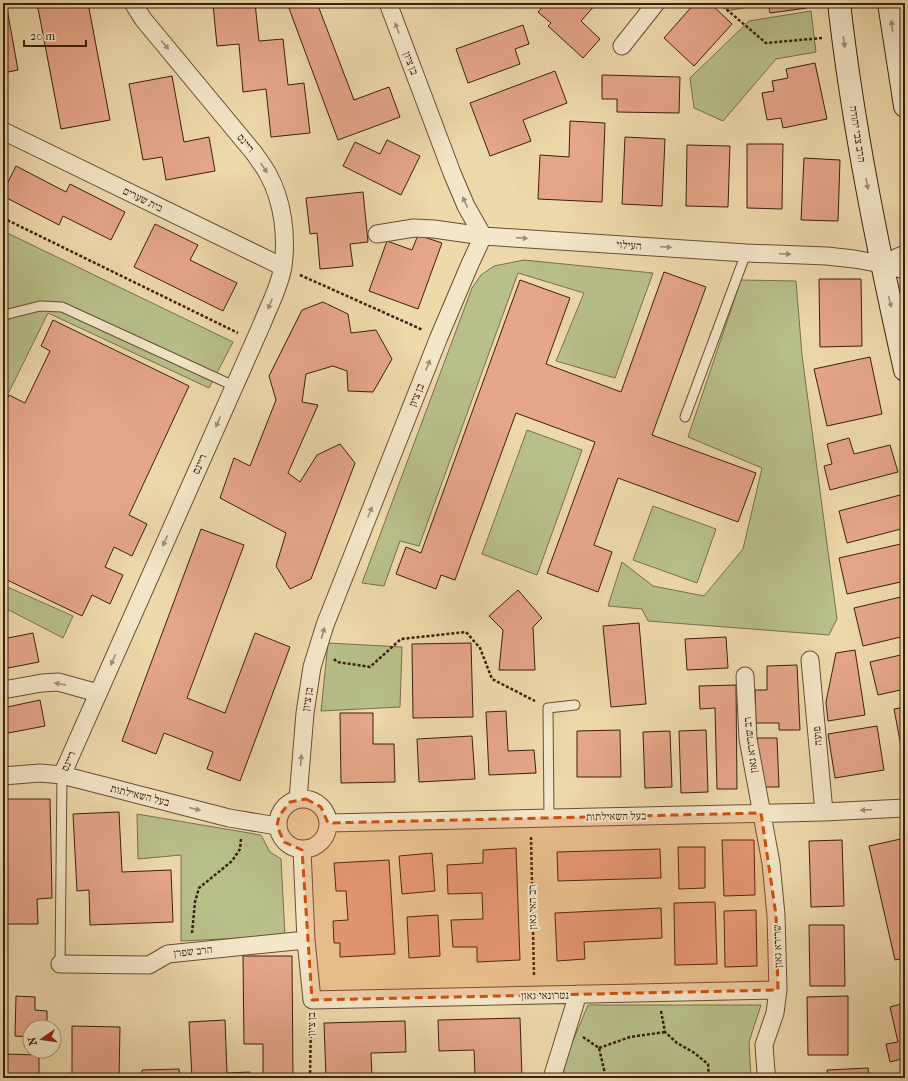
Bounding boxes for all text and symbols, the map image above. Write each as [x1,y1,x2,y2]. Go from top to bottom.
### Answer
one-way arrow [889,20,895,32]
scale bar [24,22,86,48]
one-way arrow [394,22,400,34]
text: 20 m [30,29,55,43]
one-way arrow [841,36,847,48]
one-way arrow [160,40,169,51]
street label: בן ציון [400,50,421,77]
street label: הרב צבי יהודה [847,105,868,164]
street label: ריינס [234,131,257,155]
one-way arrow [260,163,268,173]
one-way arrow [864,178,870,190]
street label: בית שערים [121,184,165,215]
one-way arrow [462,196,468,207]
one-way arrow [516,235,528,242]
street label: העילוי [616,238,642,253]
one-way arrow [660,244,672,251]
one-way arrow [779,251,791,258]
one-way arrow [887,296,893,308]
one-way arrow [267,299,273,310]
one-way arrow [425,359,431,370]
street label: בן ציון [406,382,427,409]
one-way arrow [215,417,221,428]
street label: ריינס [189,452,210,476]
one-way arrow [367,506,373,517]
one-way arrow [162,535,169,547]
one-way arrow [320,626,326,638]
one-way arrow [110,654,116,666]
one-way arrow [54,681,67,687]
street label: בן ציון [299,686,316,712]
street label: רב שרירא גאון [741,716,760,774]
street label: פועה [810,725,825,746]
street label: ריינס [58,749,79,773]
one-way arrow [298,754,305,766]
street label: בעל השאילתות [109,782,171,809]
one-way arrow [860,806,872,813]
one-way arrow [188,807,201,813]
street label: בעל השאילתות [586,809,646,824]
street label: רב האי גאון [526,884,539,930]
street label: שרירא גאון [770,924,785,968]
street label: הרב שפרן [173,943,213,960]
street label: נטרונאי גאון [521,989,569,1002]
street label: בן ציון [305,1012,318,1036]
north arrow [22,1019,62,1059]
text: N [25,1035,40,1047]

